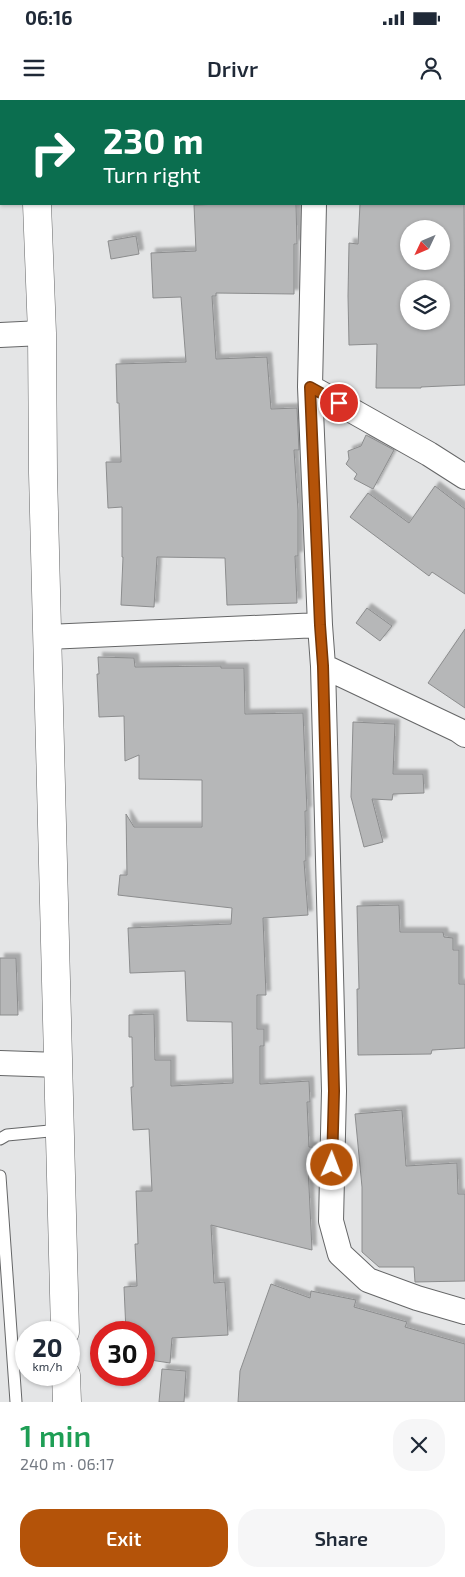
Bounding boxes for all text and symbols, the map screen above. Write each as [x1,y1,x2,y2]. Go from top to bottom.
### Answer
text: 06:16 [25,6,73,29]
icon: menu [20,54,48,82]
icon: person [417,54,445,82]
text: Drivr [207,55,258,81]
text: 230 m [103,119,204,161]
icon: right [20,120,85,185]
text: Turn right [103,161,201,187]
north arrow [400,220,450,270]
map controls [400,220,450,330]
button: layers [400,280,450,330]
pin [318,382,360,424]
icon: arrive [325,389,353,417]
position arrow [305,1138,357,1190]
speed limit sign: 30 [90,1321,155,1386]
text: 20 [32,1332,63,1362]
text: km/h [33,1359,62,1373]
text: 1 min [20,1417,91,1453]
button: close [393,1419,445,1471]
text: 240 m · 06:17 [20,1454,114,1473]
button: Exit [20,1509,228,1567]
button: Share [238,1509,445,1567]

